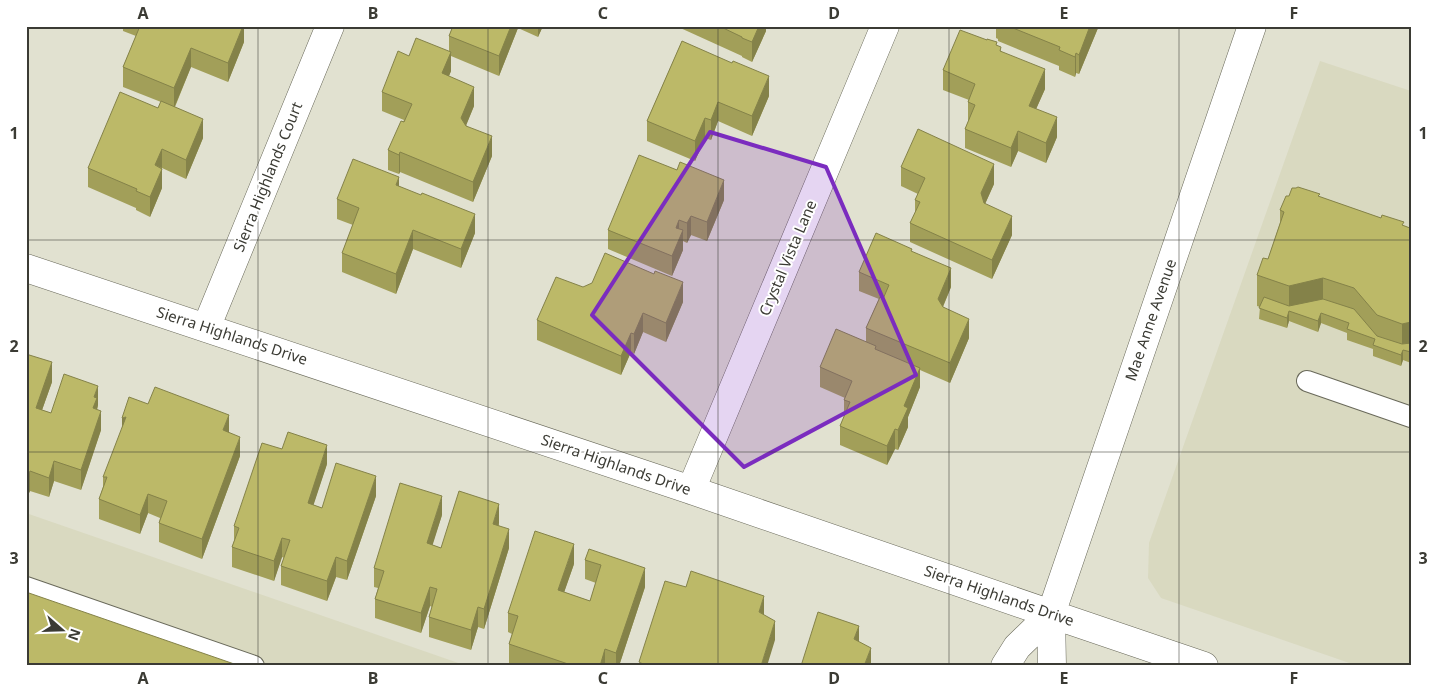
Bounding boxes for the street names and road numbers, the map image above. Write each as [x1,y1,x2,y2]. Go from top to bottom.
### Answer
street label: Sierra Highlands Court [228,98,306,254]
street label: Crystal Vista Lane [754,197,820,319]
street label: Mae Anne Avenue [1120,256,1180,383]
street label: Sierra Highlands Drive [154,301,310,369]
street label: Sierra Highlands Drive [539,429,694,499]
street label: Sierra Highlands Drive [922,560,1077,630]

